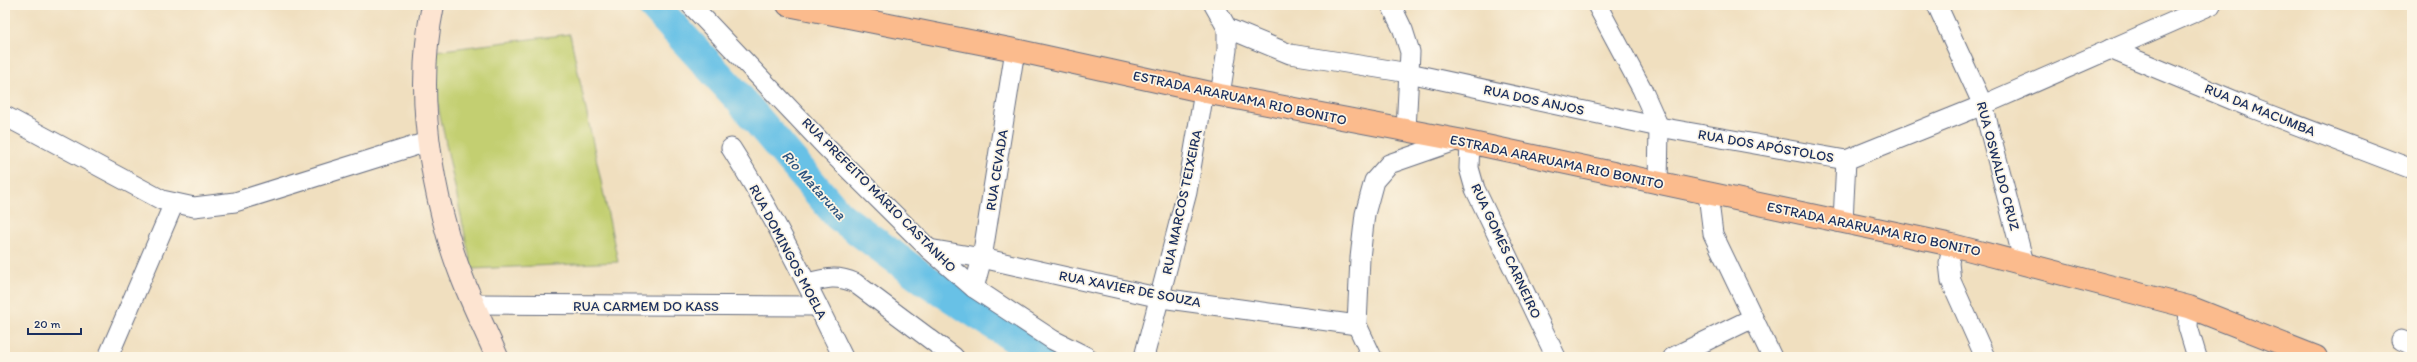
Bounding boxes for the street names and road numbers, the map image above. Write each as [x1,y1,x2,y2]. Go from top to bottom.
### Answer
street label: ESTRADA ARARUAMA RIO BONITO [1132,67,1348,129]
street label: RUA DA MACUMBA [2202,80,2318,140]
street label: RUA DOS ANJOS [1482,81,1586,119]
street label: RUA OSWALDO CRUZ [1973,100,2023,232]
street label: RUA PREFEITO MÁRIO CASTANHO [798,114,960,276]
street label: RUA DOS APÓSTOLOS [1697,126,1835,166]
street label: RUA CEVADA [982,128,1012,212]
street label: RUA MARCOS TEIXEIRA [1158,128,1206,276]
street label: ESTRADA ARARUAMA RIO BONITO [1449,131,1665,193]
street label: RUA GOMES CARNEIRO [1467,181,1545,321]
street label: RUA DOMINGOS MOELA [745,182,831,322]
street label: ESTRADA ARARUAMA RIO BONITO [1766,198,1982,260]
street label: RUA XAVIER DE SOUZA [1058,267,1202,311]
street label: RUA CARMEM DO KASS [573,298,719,315]

